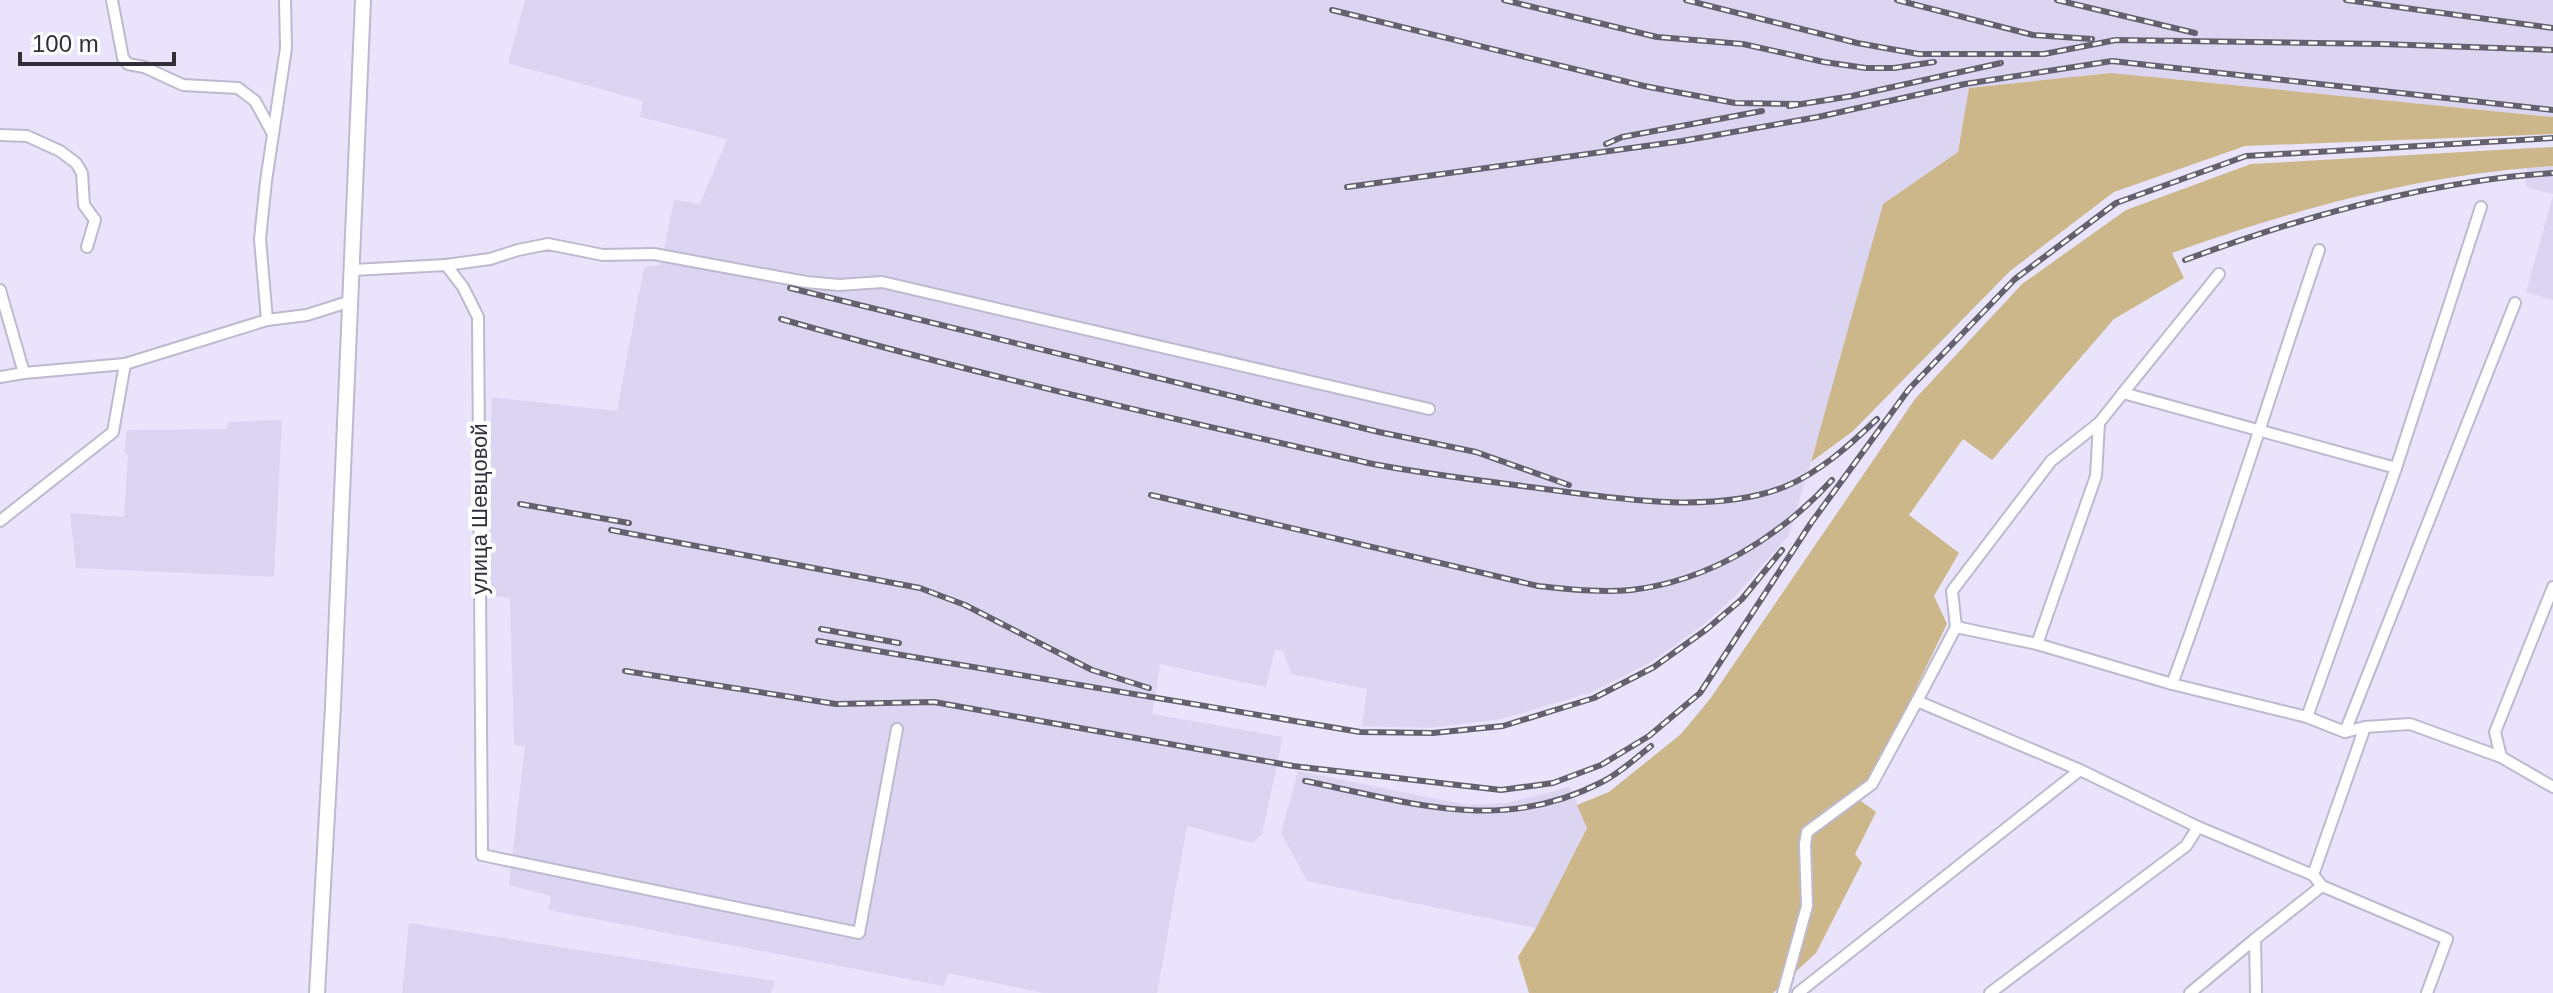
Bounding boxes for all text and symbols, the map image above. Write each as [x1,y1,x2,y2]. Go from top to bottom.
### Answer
scale bar [20,16,174,66]
text: 100 m [32,30,99,57]
street label: улица Шевцовой [467,423,492,595]

